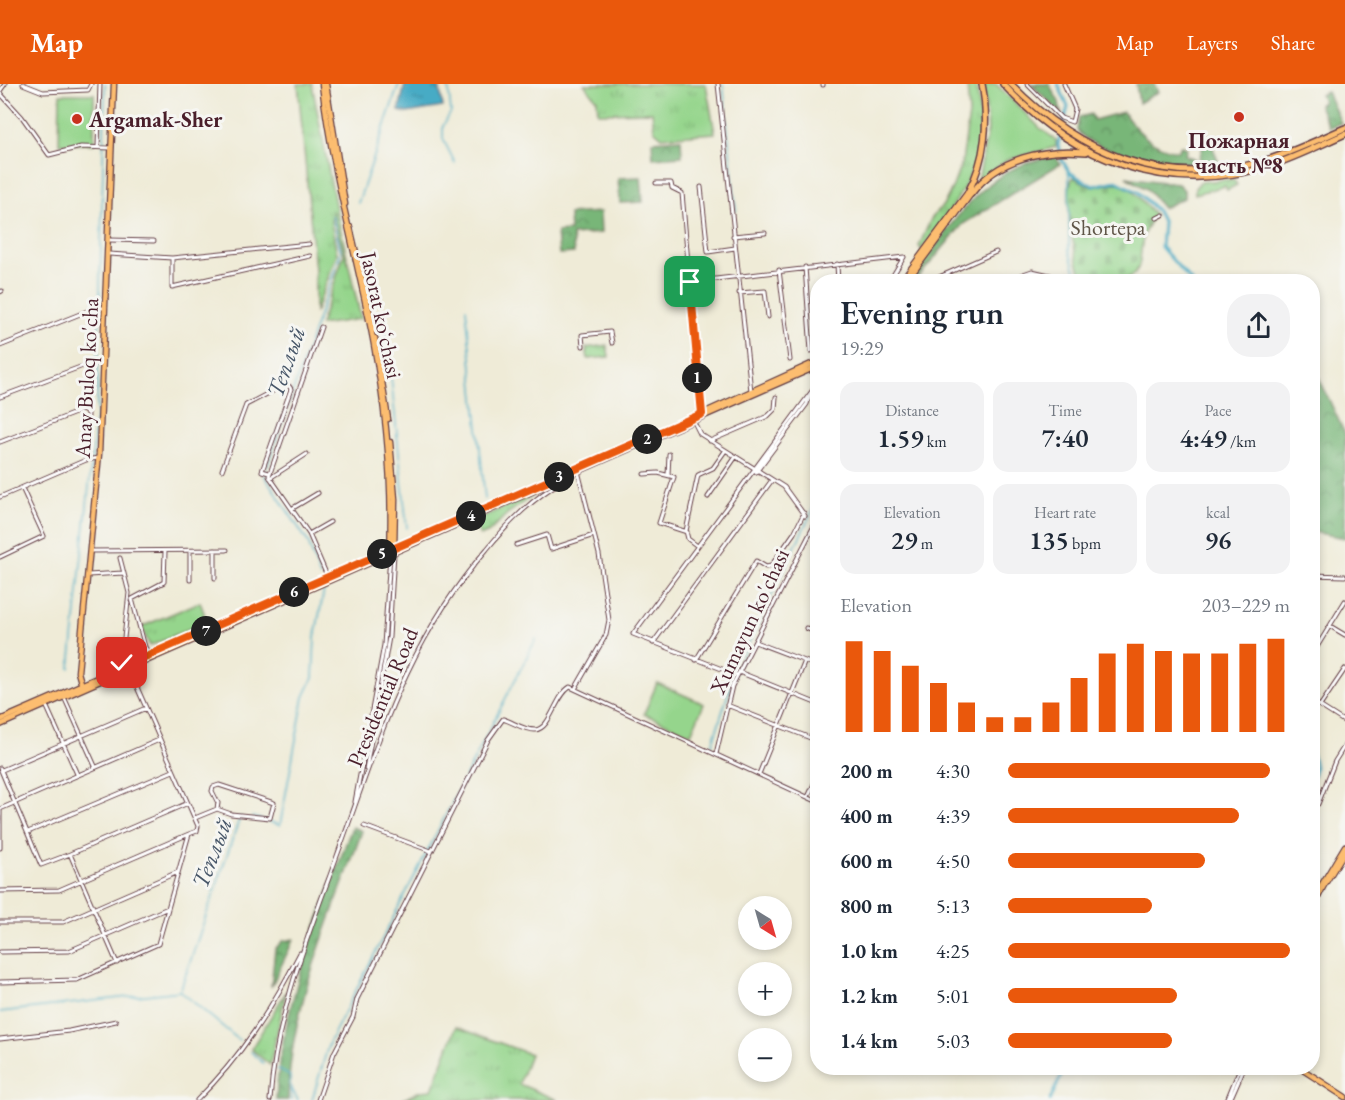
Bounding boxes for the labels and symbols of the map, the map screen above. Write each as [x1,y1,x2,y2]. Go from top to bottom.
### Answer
place label: Argamak-Sher [88,105,223,134]
marker: Пожарная часть №8 [1232,110,1246,124]
marker: Argamak-Sher [70,112,84,126]
place label: Пожарная часть №8 [1188,126,1290,180]
park label: Shortepa [1070,213,1146,242]
street label: Jasorat koʻchasi [354,247,409,381]
pin [664,256,715,307]
street label: Anay Buloq ko'cha [68,297,105,460]
water label: Теплый [259,322,312,401]
pin: 1 [682,363,712,393]
pin: 2 [632,424,662,454]
pin: 3 [544,462,574,492]
pin: 4 [456,501,486,531]
pin: 5 [367,539,397,569]
street label: Xumayun ko'chasi [703,544,796,700]
pin: 6 [279,577,309,607]
pin: 7 [191,616,221,646]
street label: Presidential Road [340,622,425,771]
pin [96,637,147,688]
water label: Теплый [184,813,239,892]
north arrow [738,896,792,950]

